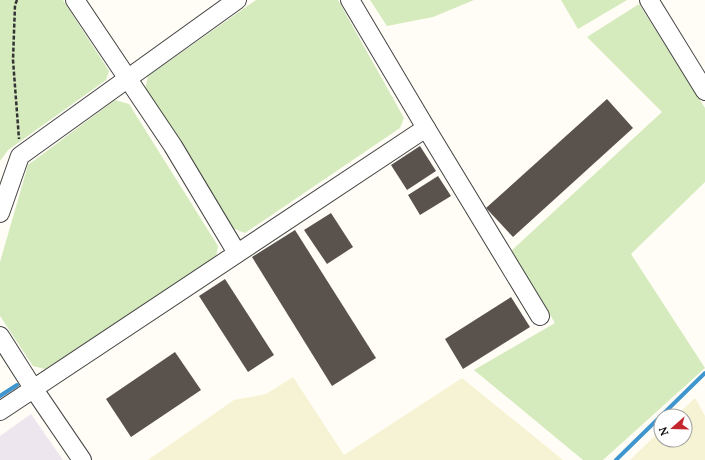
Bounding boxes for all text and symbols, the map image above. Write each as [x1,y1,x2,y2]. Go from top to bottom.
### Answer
north arrow [653,408,693,448]
text: N [655,425,672,438]

